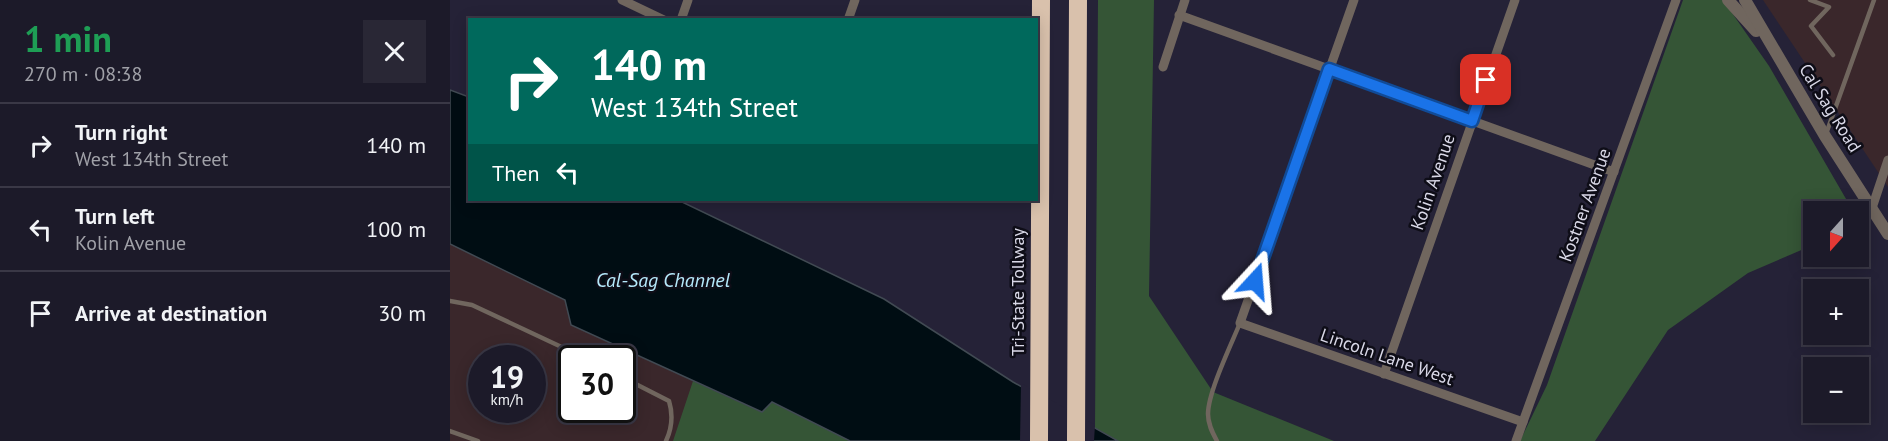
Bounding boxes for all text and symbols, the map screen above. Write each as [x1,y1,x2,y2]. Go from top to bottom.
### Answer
text: 1 min [24,15,112,62]
button: close [363,20,426,83]
text: 140 m [591,37,707,92]
icon: right [492,42,570,120]
pin [1460,54,1511,105]
street label: Cal Sag Road [1794,59,1867,156]
text: 270 m · 08:38 [24,61,142,87]
icon: arrive [1469,63,1502,96]
text: West 134th Street [591,90,798,124]
text: Turn right [75,118,167,146]
icon: right [24,129,57,162]
text: 140 m [366,131,426,159]
street label: Kolin Avenue [1405,131,1460,233]
street label: Kostner Avenue [1553,145,1616,265]
text: West 134th Street [75,146,228,172]
icon: left [551,156,584,189]
text: Then [492,159,539,187]
north arrow [1803,201,1869,267]
map controls [1803,201,1869,423]
text: Turn left [75,202,155,230]
icon: left [24,213,57,246]
text: 100 m [366,215,426,243]
street label: Tri-State Tollway [1006,227,1029,356]
text: Kolin Avenue [75,230,186,256]
position arrow [1223,249,1287,313]
water label: Cal-Sag Channel [596,267,731,293]
button: + [1803,279,1869,345]
icon: arrive [24,297,57,330]
text: Arrive at destination [75,299,267,327]
text: 30 m [378,299,426,327]
street label: Lincoln Lane West [1317,323,1457,390]
speed limit sign: 30 [558,345,636,423]
text: 19 [490,357,524,396]
button: − [1803,357,1869,423]
text: km/h [491,390,523,409]

